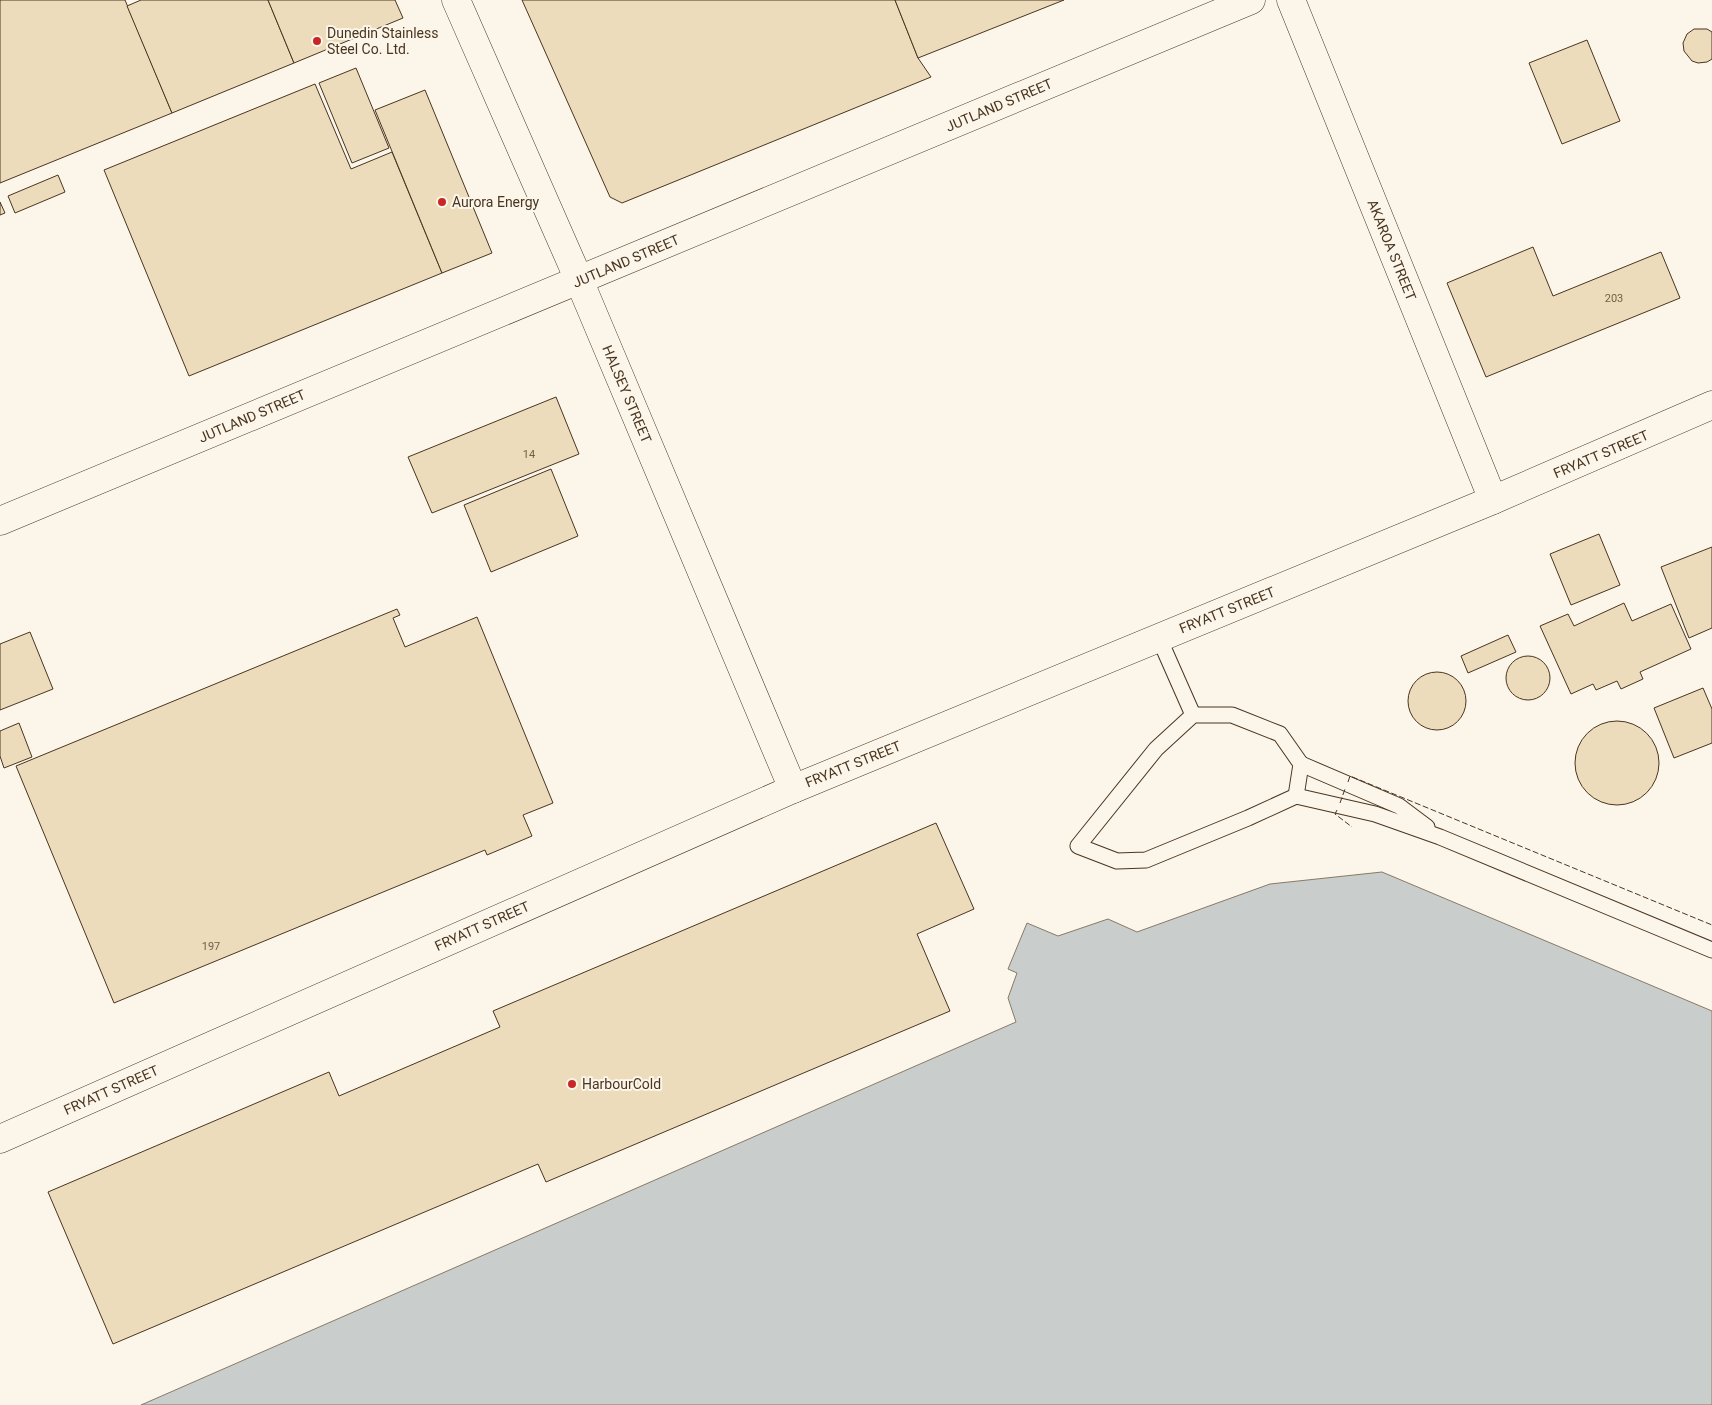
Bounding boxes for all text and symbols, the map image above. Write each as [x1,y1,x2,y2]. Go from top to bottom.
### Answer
place label: Dunedin Stainless Steel Co. Ltd. [327,25,439,57]
marker: Dunedin Stainless Steel Co. Ltd. [311,35,323,47]
street label: JUTLAND STREET [943,75,1055,135]
place label: Aurora Energy [452,194,540,210]
marker: Aurora Energy [436,196,448,208]
street label: AKAROA STREET [1364,197,1420,303]
street label: JUTLAND STREET [570,231,682,291]
house number: 203 [1605,292,1623,305]
street label: HALSEY STREET [599,343,655,446]
street label: JUTLAND STREET [196,386,308,446]
street label: FRYATT STREET [1551,427,1652,481]
house number: 14 [523,448,535,461]
street label: FRYATT STREET [1177,583,1278,636]
street label: FRYATT STREET [803,737,904,790]
street label: FRYATT STREET [432,898,532,954]
house number: 197 [202,940,220,953]
street label: FRYATT STREET [61,1062,161,1118]
place label: HarbourCold [582,1076,661,1092]
marker: HarbourCold [566,1078,578,1090]

